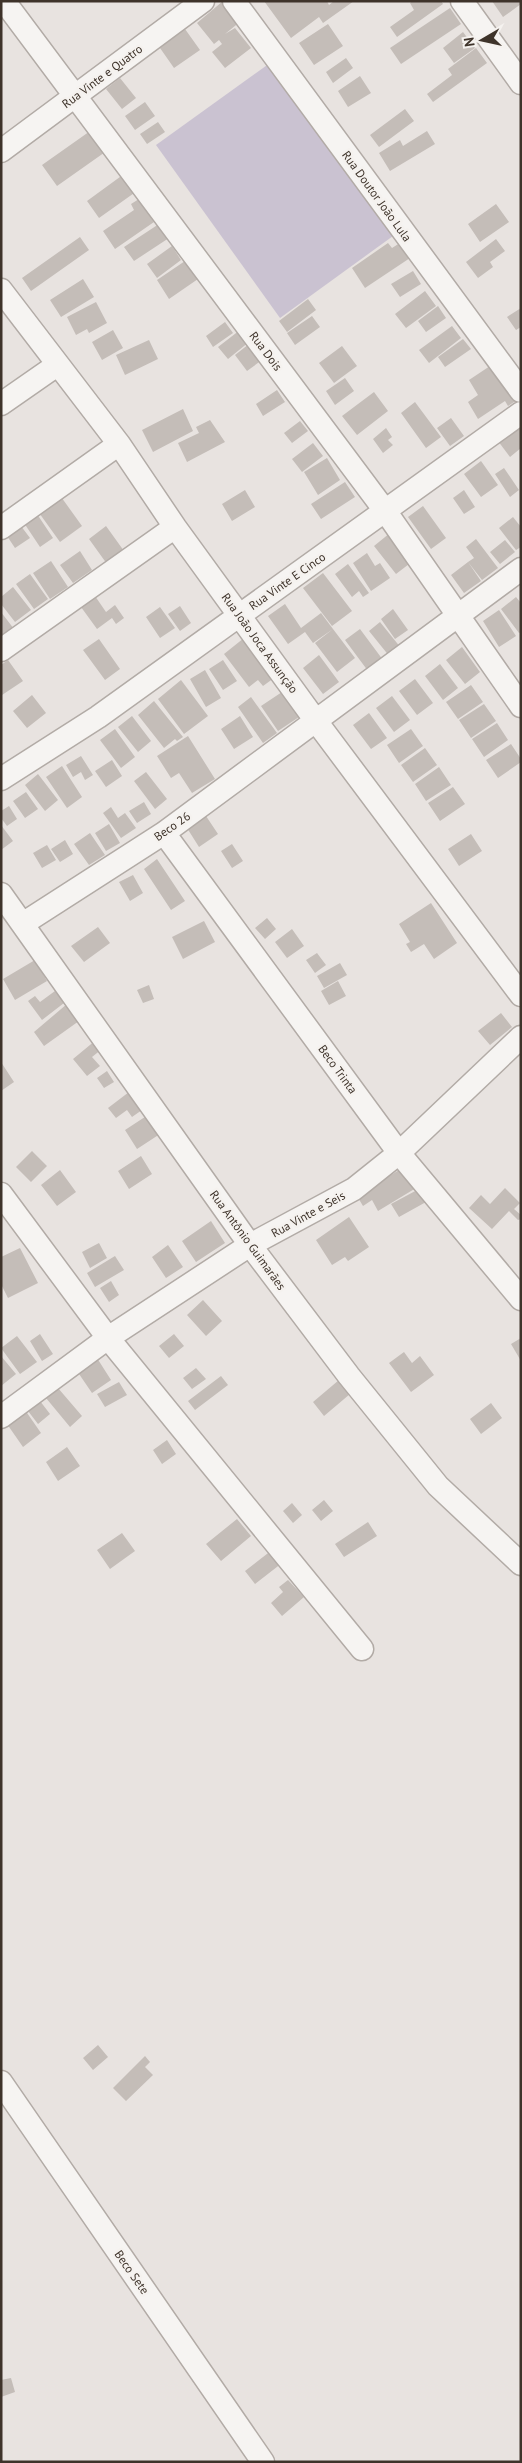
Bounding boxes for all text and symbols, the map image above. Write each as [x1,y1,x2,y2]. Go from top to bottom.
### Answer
north arrow [457,15,507,65]
text: N [460,36,479,48]
street label: Rua Vinte e Quatro [59,41,145,111]
street label: Rua Doutor João Lula [339,148,415,244]
street label: Rua Dois [246,328,286,374]
street label: Rua Vinte E Cinco [246,549,328,613]
street label: Rua João Joca Assunção [219,590,301,696]
street label: Beco 26 [151,808,193,844]
street label: Beco Trinta [315,1042,361,1096]
street label: Rua Antônio Guimarães [207,1187,289,1293]
street label: Rua Vinte e Seis [268,1188,348,1240]
street label: Beco Sete [111,2247,153,2297]

